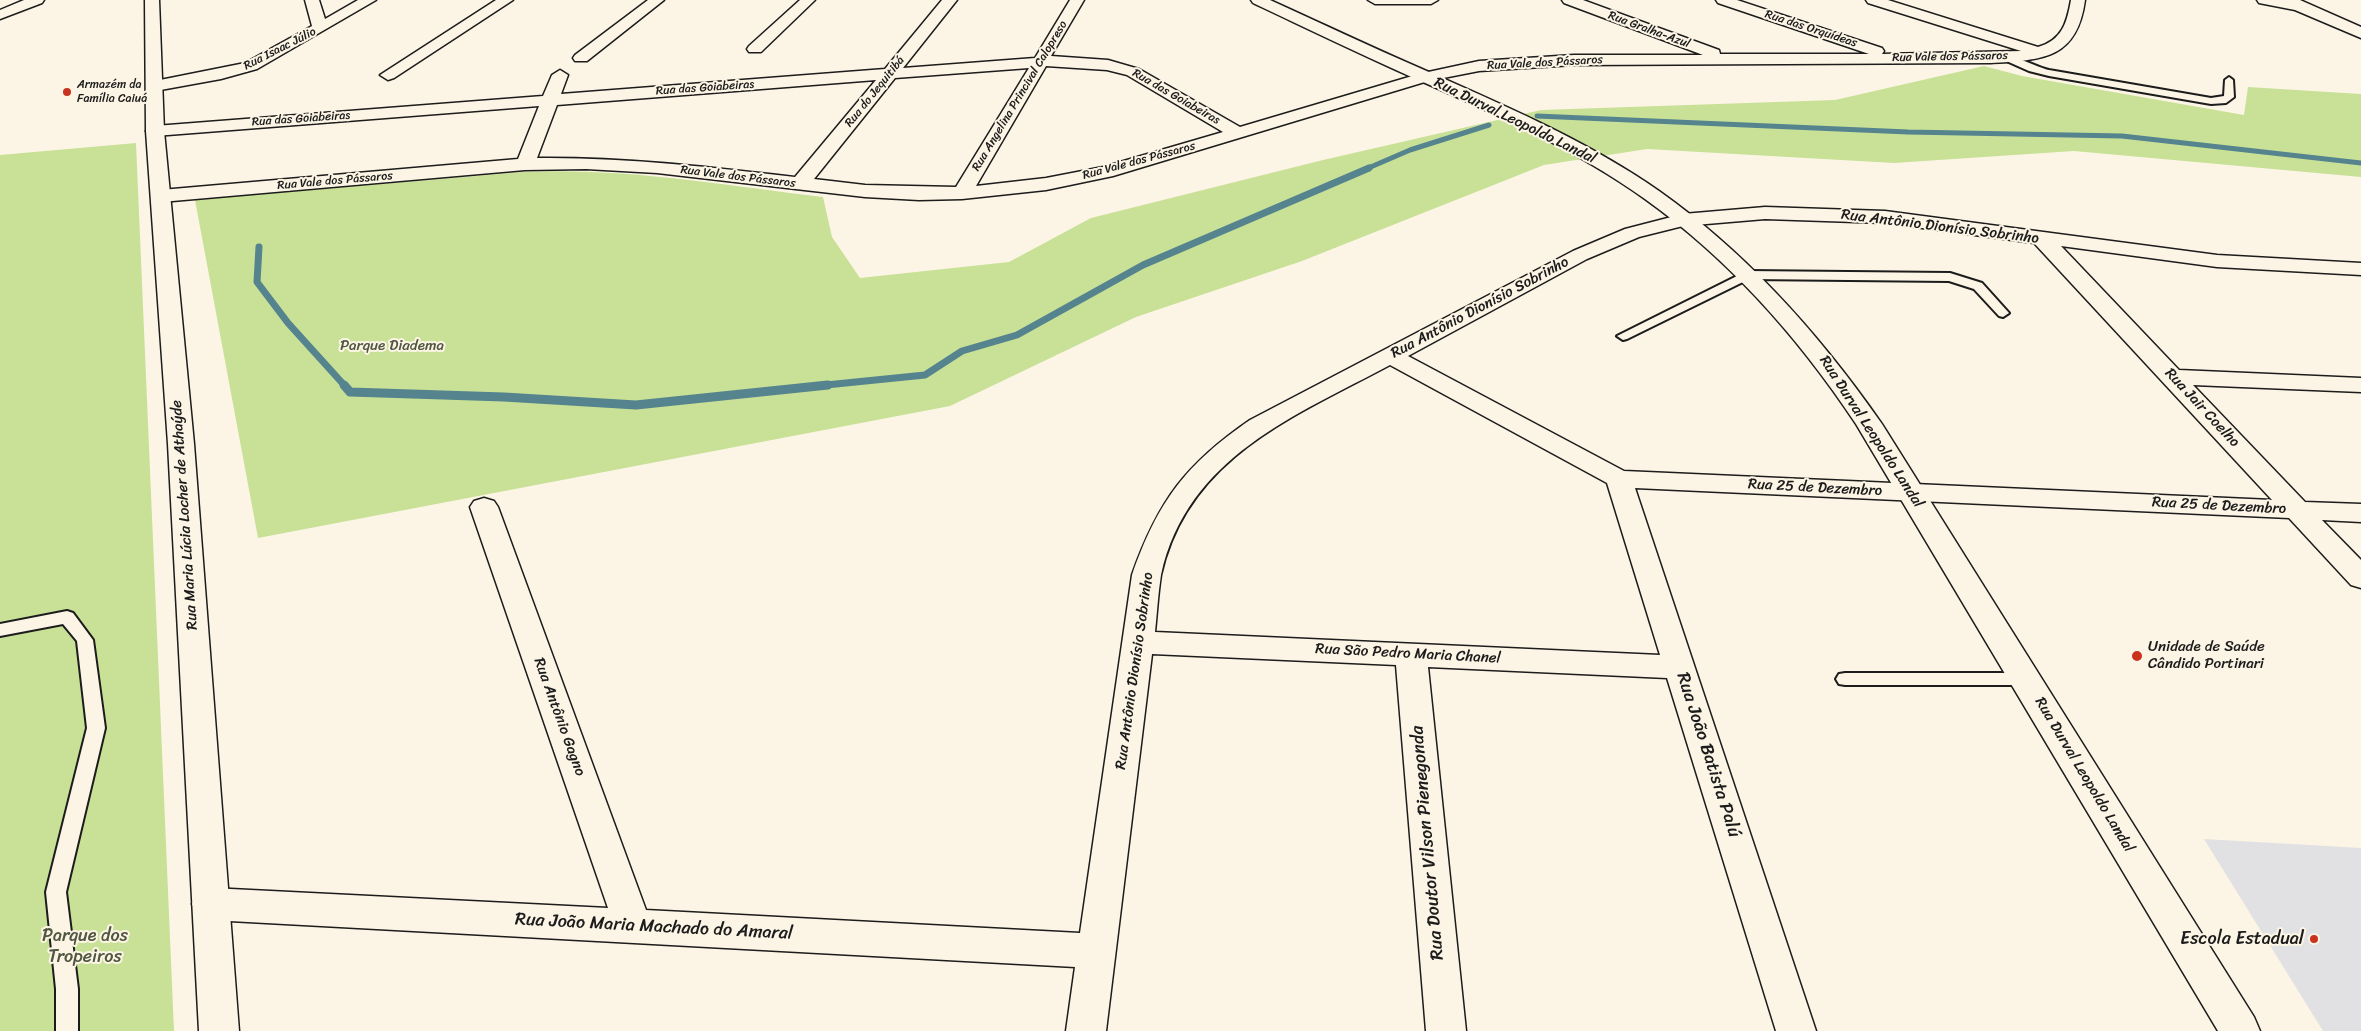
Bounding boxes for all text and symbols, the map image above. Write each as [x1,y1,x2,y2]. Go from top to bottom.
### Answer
street label: Rua das Orquídeas [1763,7,1859,51]
street label: Rua Gralha-Azul [1606,9,1692,51]
street label: Rua Angelina Princival Calopreso [969,18,1071,174]
street label: Rua Isaac Júlio [241,25,319,73]
street label: Rua Vale dos Pássaros [1892,49,2008,65]
street label: Rua Vale dos Pássaros [1487,53,1603,73]
street label: Rua do Jequitibá [842,54,908,130]
street label: Rua das Goiabeiras [1130,66,1222,128]
street label: Rua Durval Leopoldo Landal [1431,74,1599,168]
street label: Rua das Goiabeiras [655,77,755,99]
place label: Armazém da Família Caiuá [77,78,147,106]
marker: Armazém da Família Caiuá [61,86,73,98]
street label: Rua das Goiabeiras [251,108,351,130]
street label: Rua Vale dos Pássaros [1081,139,1197,183]
street label: Rua Vale dos Pássaros [680,163,796,191]
street label: Rua Vale dos Pássaros [277,169,393,193]
street label: Rua Antônio Dionísio Sobrinho [1840,206,2040,248]
street label: Rua Antônio Dionísio Sobrinho [1388,253,1572,363]
park label: Parque Diadema [340,337,444,355]
street label: Rua Durval Leopoldo Landal [1815,352,1927,512]
street label: Rua Jair Coelho [2161,365,2243,451]
street label: Rua Maria Lúcia Locher de Athaýde [168,399,202,631]
street label: Rua 25 de Dezembro [1747,475,1883,501]
street label: Rua 25 de Dezembro [2151,493,2287,519]
street label: Rua Antônio Dionísio Sobrinho [1112,571,1158,771]
place label: Unidade de Saúde Cândido Portinari [2148,638,2265,673]
street label: Rua São Pedro Maria Chanel [1315,640,1501,668]
marker: Unidade de Saúde Cândido Portinari [2130,649,2144,663]
street label: Rua Antônio Gagno [529,655,589,779]
street label: Rua João Batista Palú [1671,670,1745,840]
street label: Rua Durval Leopoldo Landal [2030,694,2138,856]
street label: Rua Doutor Vilson Pienegonda [1407,725,1449,961]
street label: Rua João Maria Machado do Amaral [514,909,794,945]
park label: Parque dos Tropeiros [42,925,128,968]
place label: Escola Estadual [2180,928,2304,950]
marker: Escola Estadual [2308,933,2320,945]

